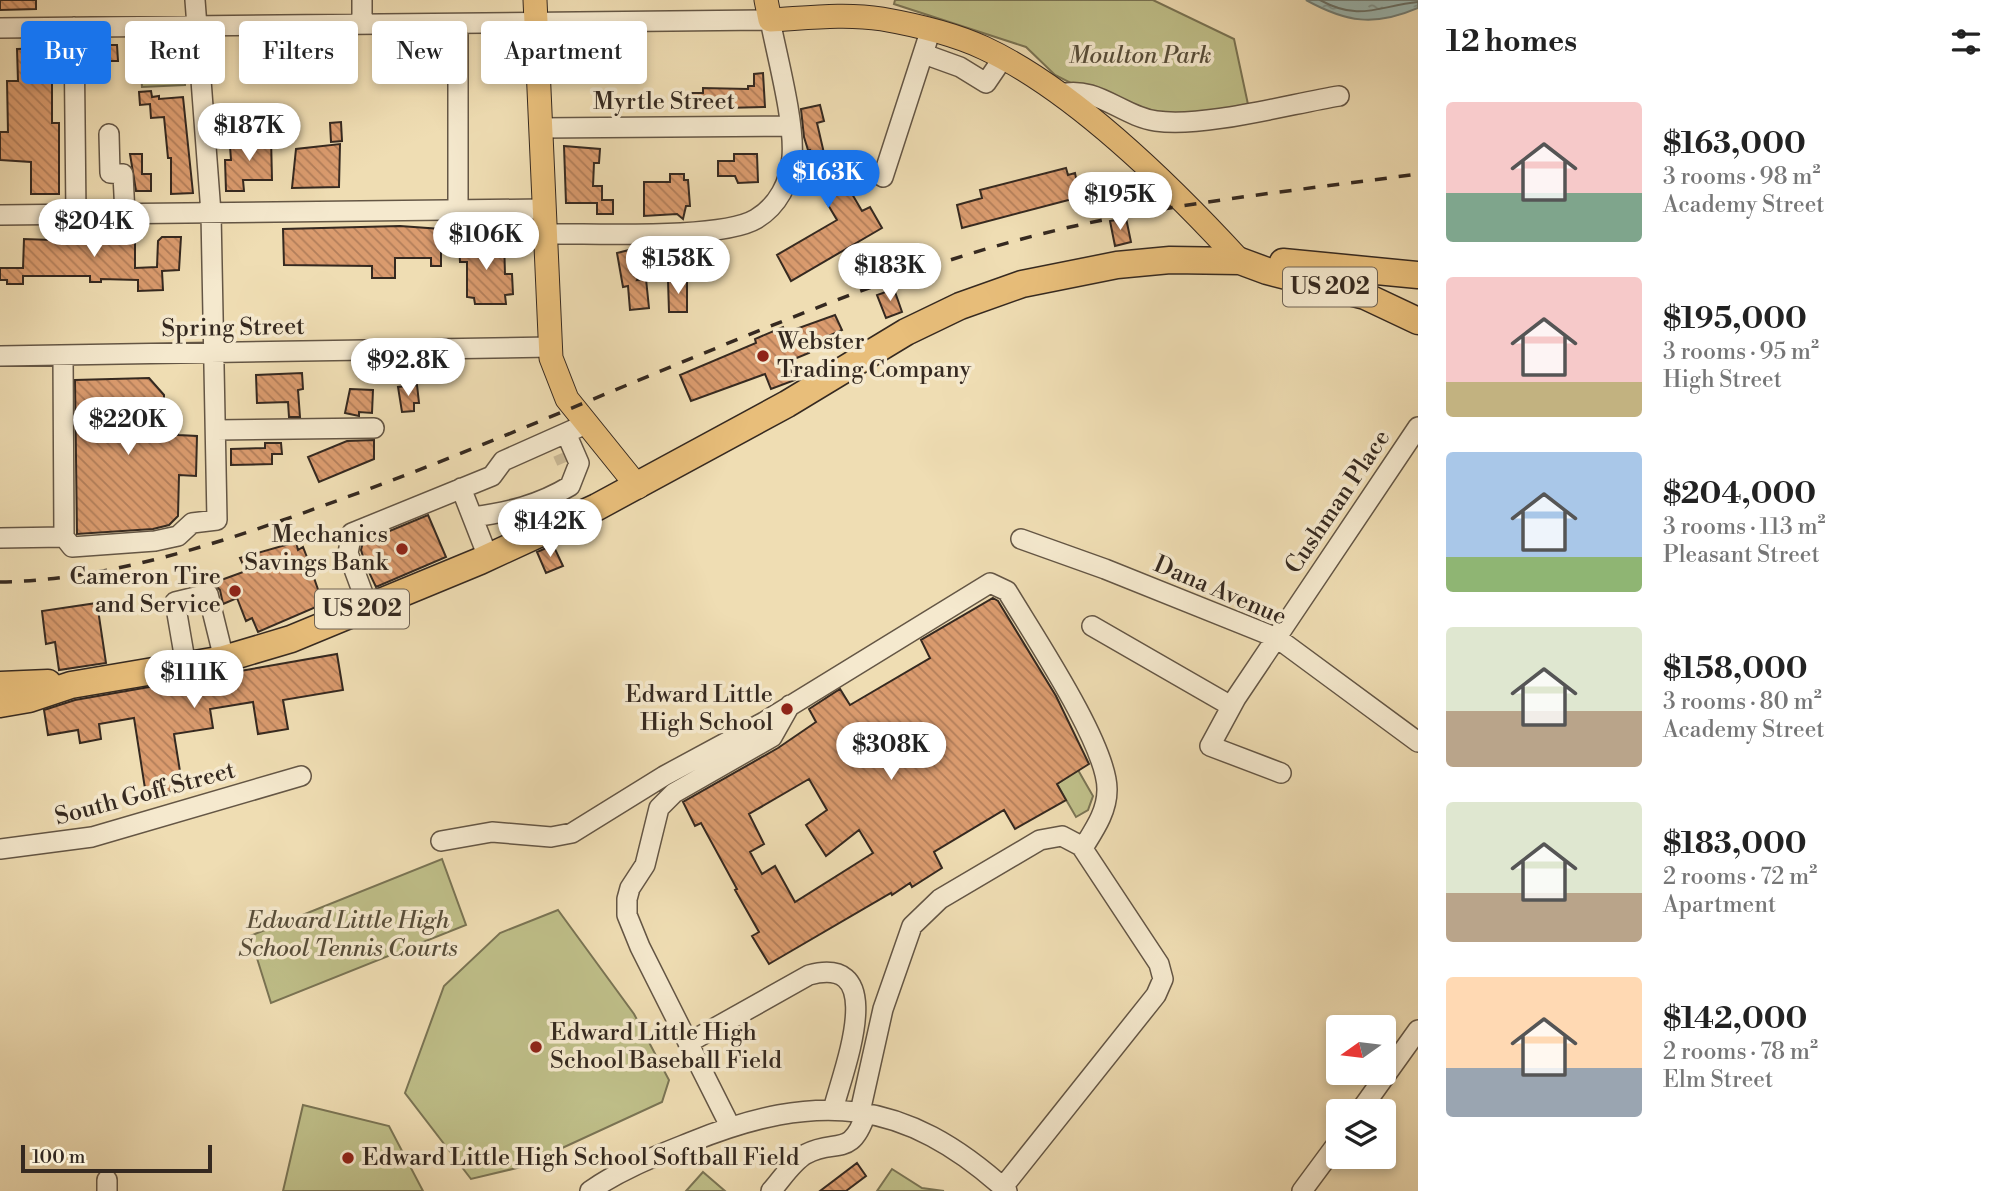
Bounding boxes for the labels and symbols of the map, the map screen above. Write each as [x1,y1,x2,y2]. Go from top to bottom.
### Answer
park label: Moulton Park [1068,41,1212,71]
street label: Myrtle Street [593,87,736,117]
pin: $187K [200,104,298,163]
pin: $163K [779,150,877,210]
pin: $195K [1071,173,1169,232]
pin: $204K [45,200,143,259]
pin: $106K [437,212,535,272]
pin: $158K [629,236,727,296]
pin: $183K [841,244,939,303]
road number: US 202 [1283,268,1377,306]
street label: Spring Street [161,312,305,344]
place label: Webster Trading Company [776,327,972,385]
pin: $92.8K [351,338,465,398]
marker: Webster Trading Company [755,348,771,364]
pin: $220K [79,398,177,457]
street label: Cushman Place [1279,424,1397,580]
pin: $142K [501,500,599,559]
place label: Mechanics Savings Bank [244,520,389,578]
marker: Mechanics Savings Bank [394,541,410,557]
street label: Dana Avenue [1149,550,1291,632]
place label: Cameron Tire and Service [69,562,221,620]
marker: Cameron Tire and Service [227,583,243,599]
road number: US 202 [315,590,409,628]
pin: $111K [145,650,243,710]
place label: Edward Little High School [625,680,773,738]
marker: Edward Little High School [779,701,795,717]
pin: $308K [842,722,940,782]
street label: South Goff Street [52,755,239,832]
park label: Edward Little High School Tennis Courts [238,906,458,964]
north arrow [1326,1015,1396,1085]
place label: Edward Little High School Baseball Field [550,1018,782,1076]
marker: Edward Little High School Baseball Field [528,1039,544,1055]
scale bar [21,1142,212,1174]
place label: Edward Little High School Softball Field [362,1143,800,1173]
marker: Edward Little High School Softball Field [340,1150,356,1166]

